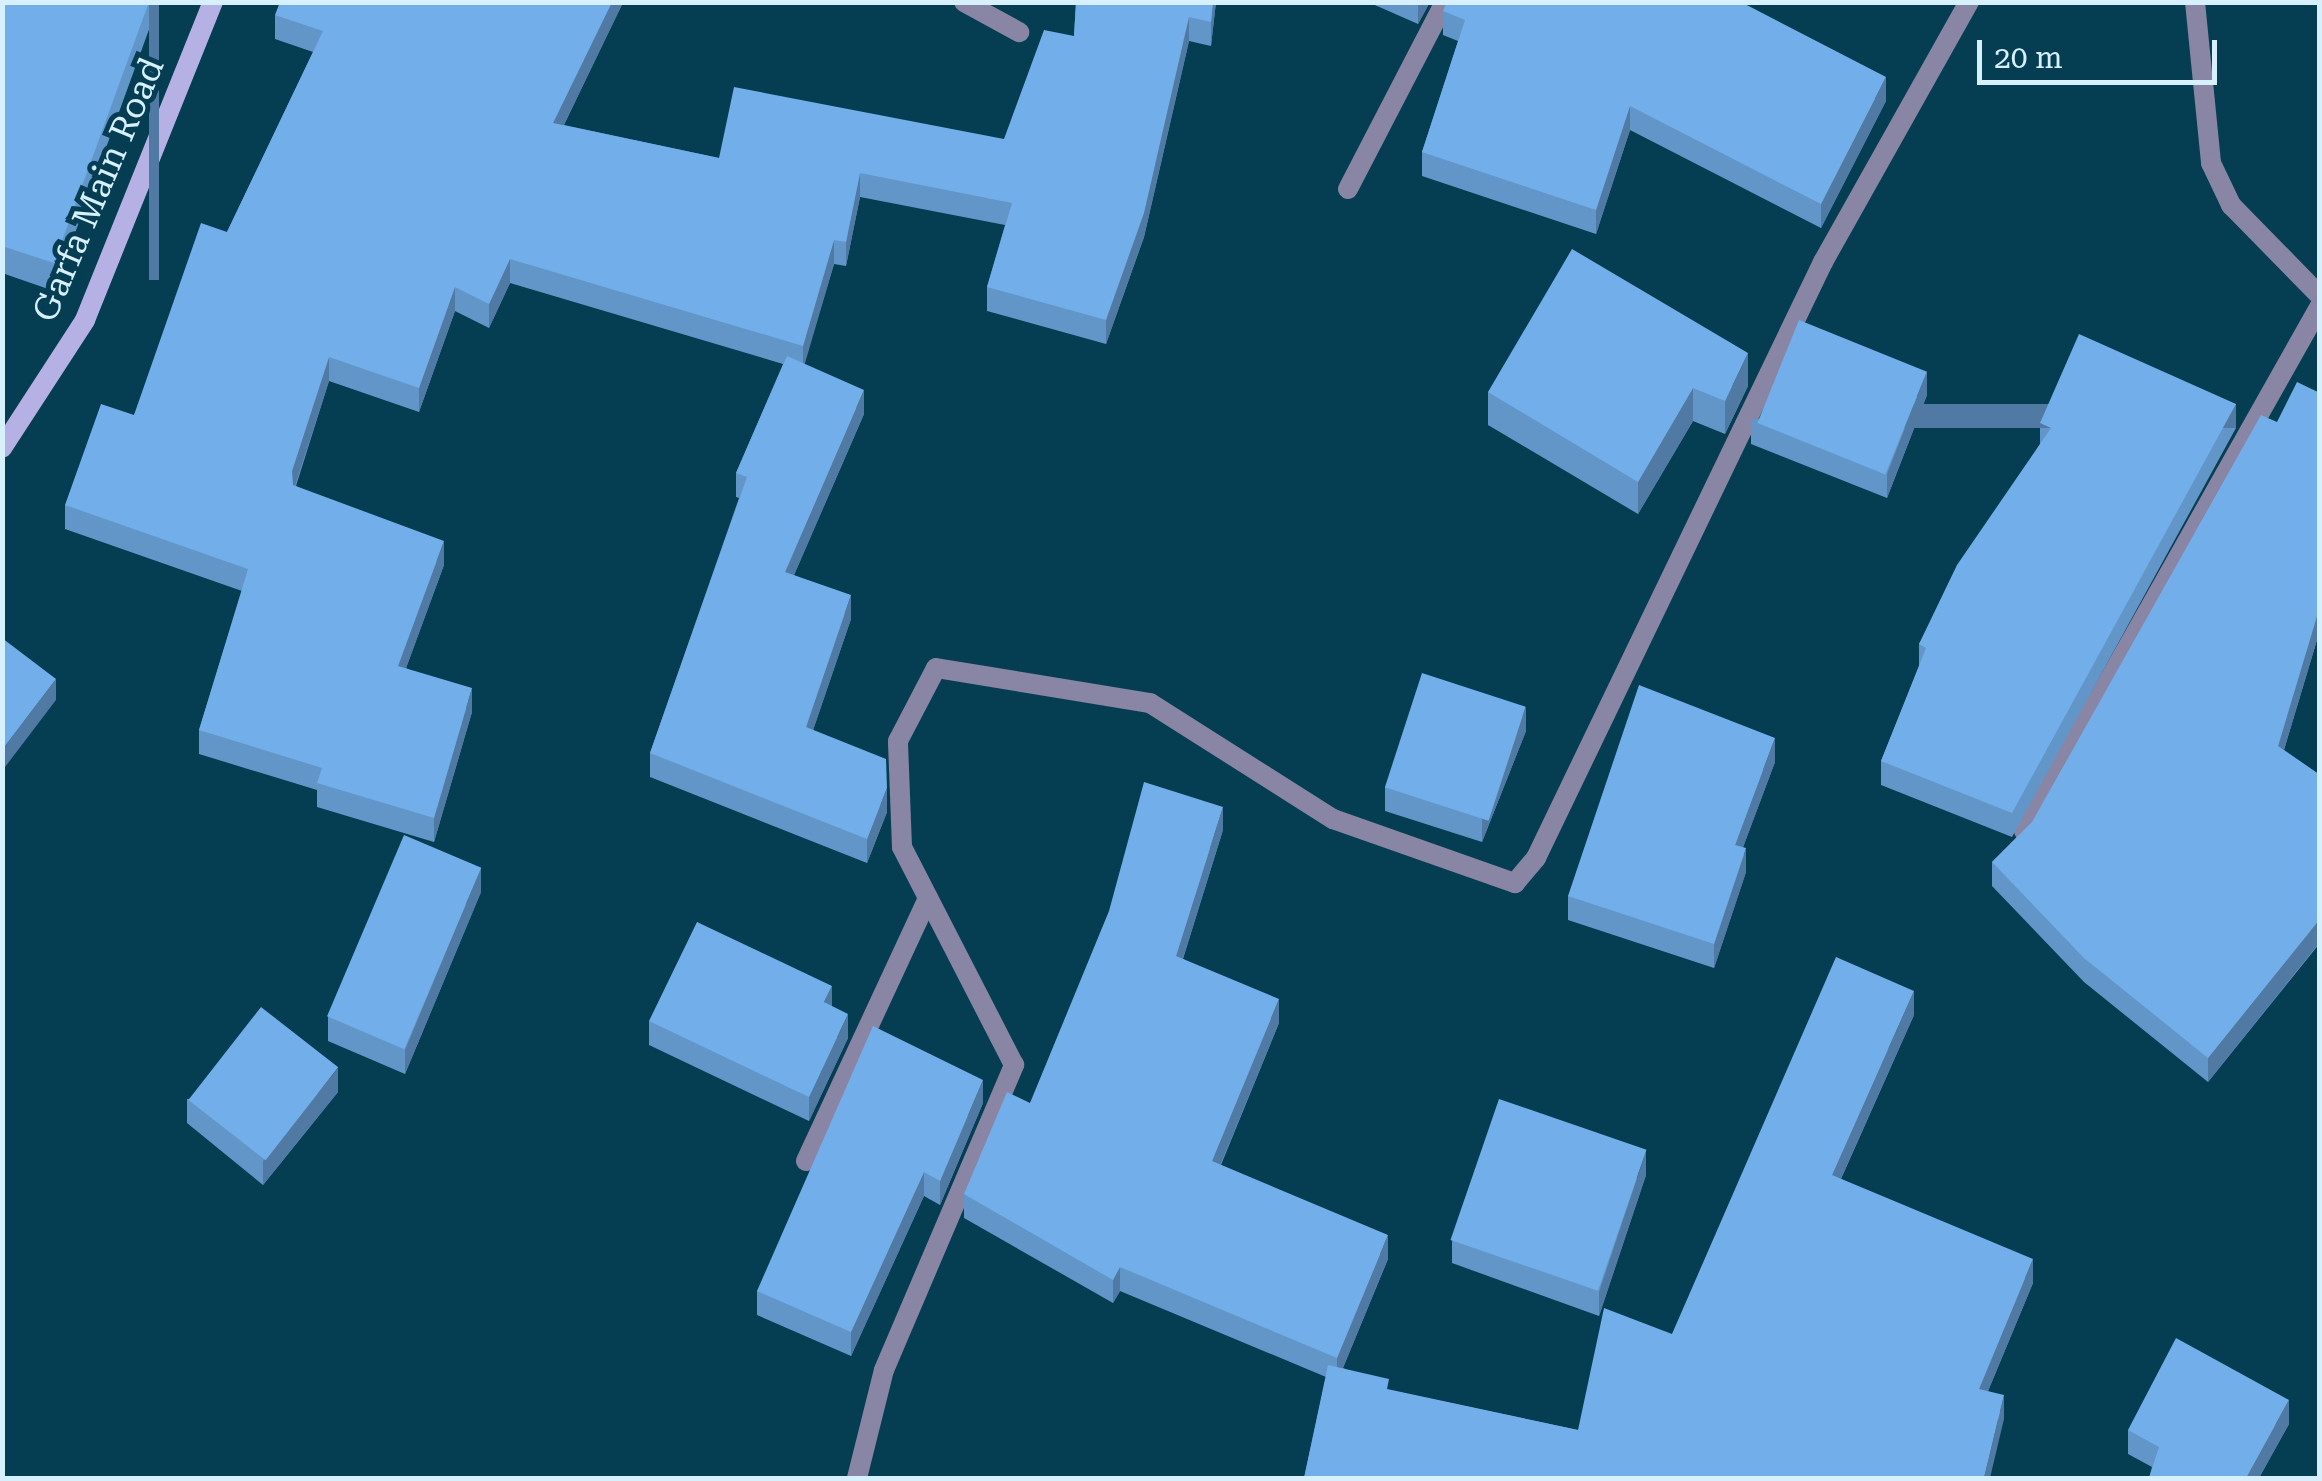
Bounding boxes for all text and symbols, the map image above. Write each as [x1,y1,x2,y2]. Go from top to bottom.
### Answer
scale bar [1982,20,2222,82]
text: 20 m [1994,40,2063,75]
street label: Garfa Main Road [24,52,174,328]

